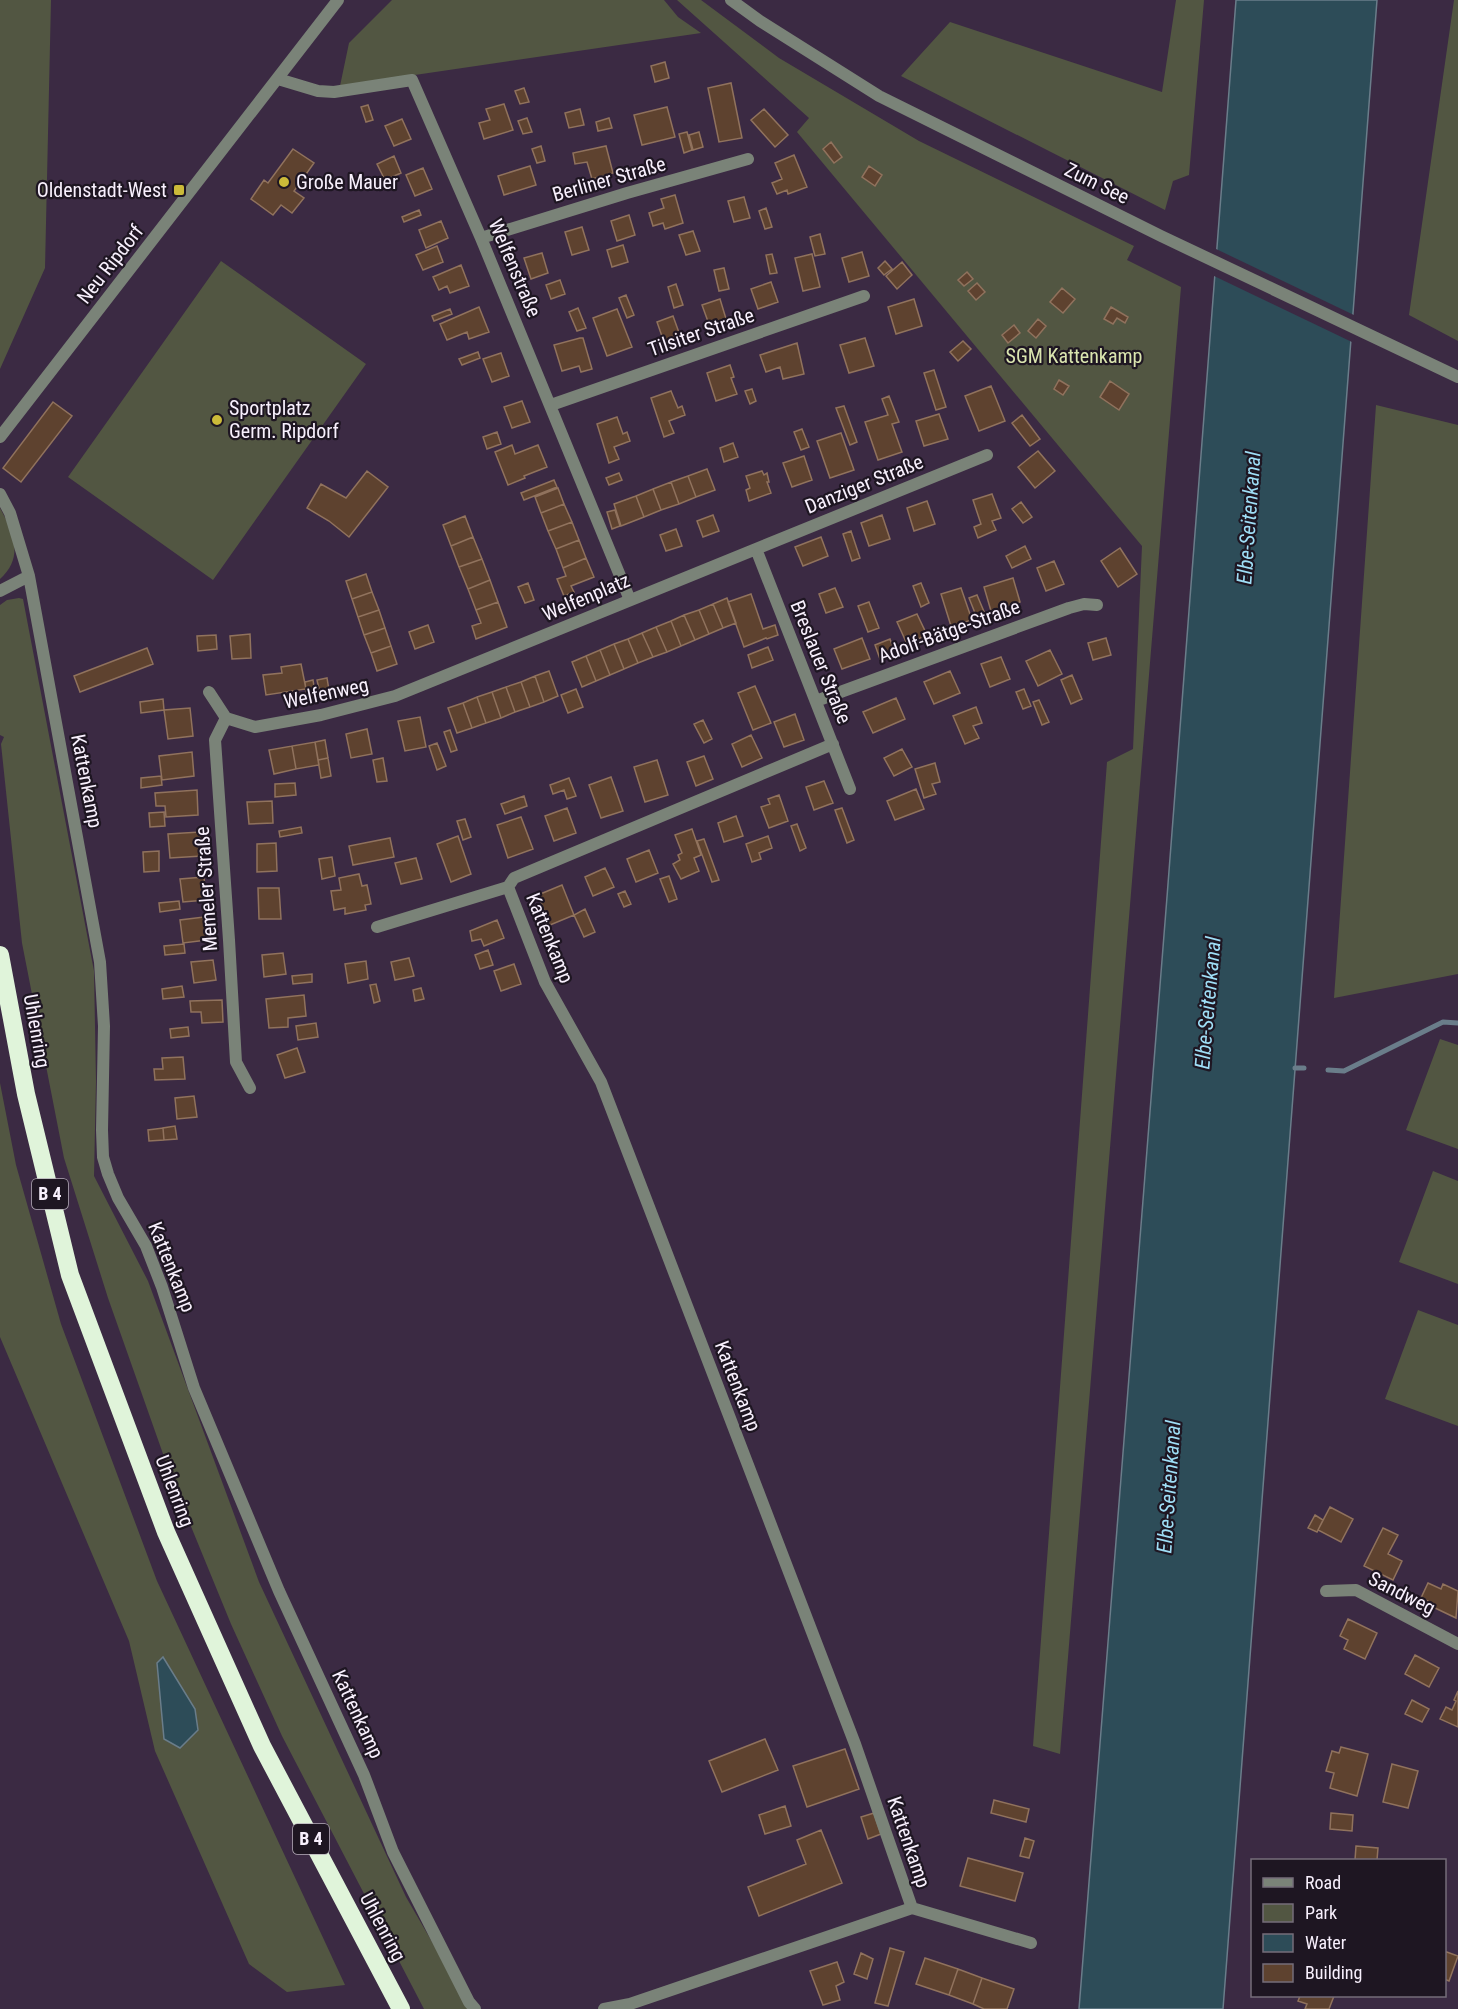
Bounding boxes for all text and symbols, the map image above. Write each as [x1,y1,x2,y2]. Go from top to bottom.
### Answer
street label: Berliner Straße [550,151,668,207]
street label: Zum See [1061,157,1133,209]
place label: Große Mauer [296,170,398,194]
marker: Große Mauer [277,175,291,189]
place label: Oldenstadt-West [37,178,167,202]
marker: Oldenstadt-West [172,183,186,197]
street label: Welfenstraße [484,215,546,321]
street label: Neu Ripdorf [72,219,149,308]
street label: Tilsiter Straße [645,303,757,361]
park label: SGM Kattenkamp [1006,344,1142,368]
place label: Sportplatz Germ. Ripdorf [229,396,339,443]
marker: Sportplatz Germ. Ripdorf [210,413,224,427]
street label: Danziger Straße [801,449,927,519]
water label: Elbe-Seitenkanal [1232,451,1266,585]
street label: Welfenplatz [539,568,633,626]
street label: Adolf-Bätge-Straße [875,594,1023,668]
street label: Breslauer Straße [785,597,857,727]
street label: Welfenweg [281,672,371,714]
street label: Kattenkamp [66,732,108,830]
street label: Memeler Straße [190,826,222,952]
street label: Kattenkamp [521,890,579,986]
water label: Elbe-Seitenkanal [1190,935,1226,1070]
street label: Uhlenring [19,992,55,1070]
road number: B 4 [32,1179,68,1209]
street label: Kattenkamp [143,1219,201,1315]
street label: Kattenkamp [710,1337,766,1435]
water label: Elbe-Seitenkanal [1152,1420,1186,1554]
street label: Uhlenring [150,1452,200,1530]
street label: Sandweg [1365,1566,1439,1620]
street label: Kattenkamp [327,1666,389,1762]
street label: Kattenkamp [882,1793,936,1891]
road number: B 4 [293,1824,329,1854]
legend [1251,1859,1446,1997]
text: Road [1305,1872,1341,1893]
street label: Uhlenring [355,1888,411,1966]
text: Park [1305,1902,1337,1923]
text: Water [1305,1932,1347,1953]
text: Building [1305,1962,1362,1983]

